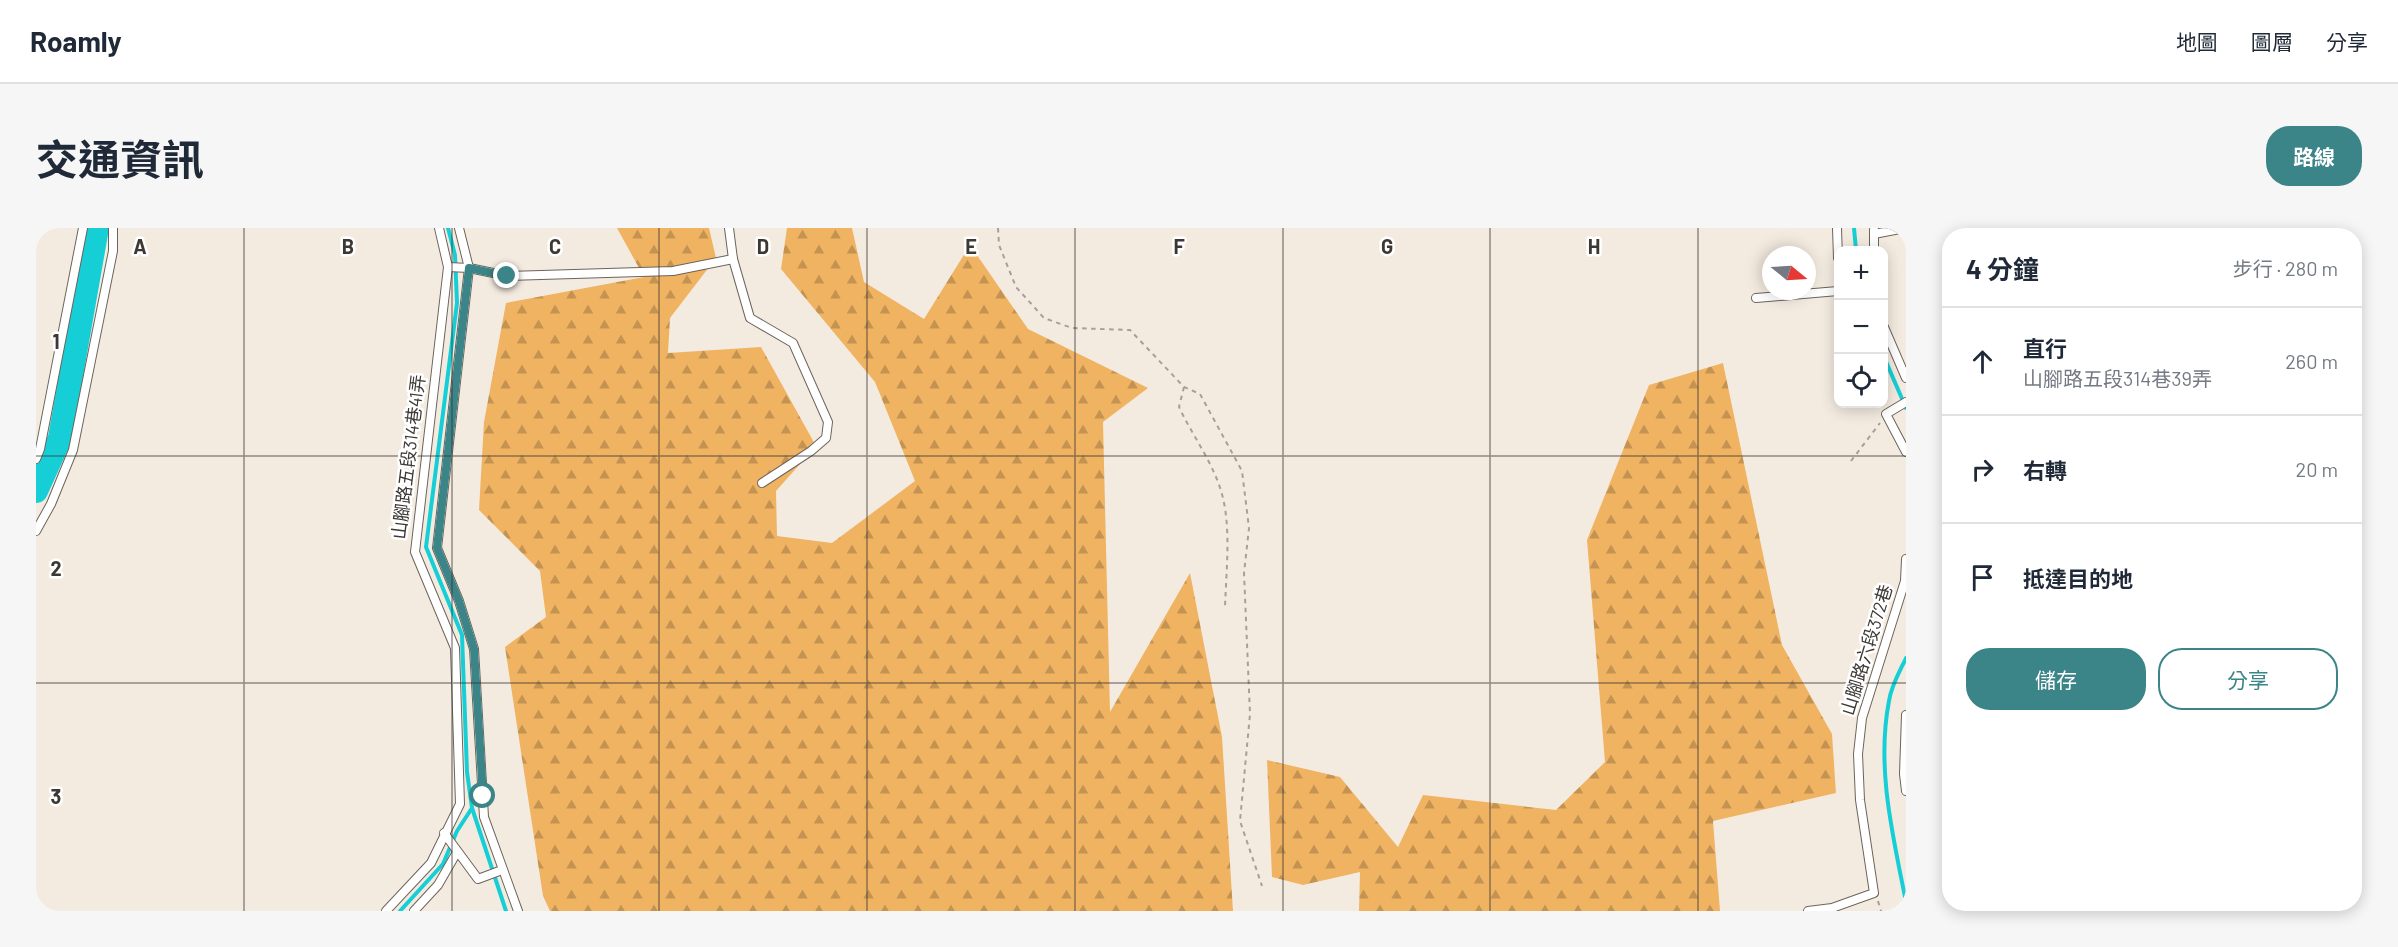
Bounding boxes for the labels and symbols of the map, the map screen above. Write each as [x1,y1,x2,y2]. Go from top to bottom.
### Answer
text: A [133,234,147,258]
text: B [342,234,354,258]
text: C [549,234,561,258]
text: D [757,234,769,258]
text: E [965,234,977,258]
text: F [1173,234,1185,258]
text: G [1381,234,1393,258]
text: H [1588,234,1600,258]
north arrow [1762,246,1816,300]
route end [493,262,519,288]
text: 1 [52,329,60,353]
street label: 山腳路五段314巷41弄 [387,373,429,541]
text: 2 [50,556,62,580]
street label: 山腳路六段372巷 [1836,582,1896,718]
route start [469,782,495,808]
text: 3 [51,784,61,808]

